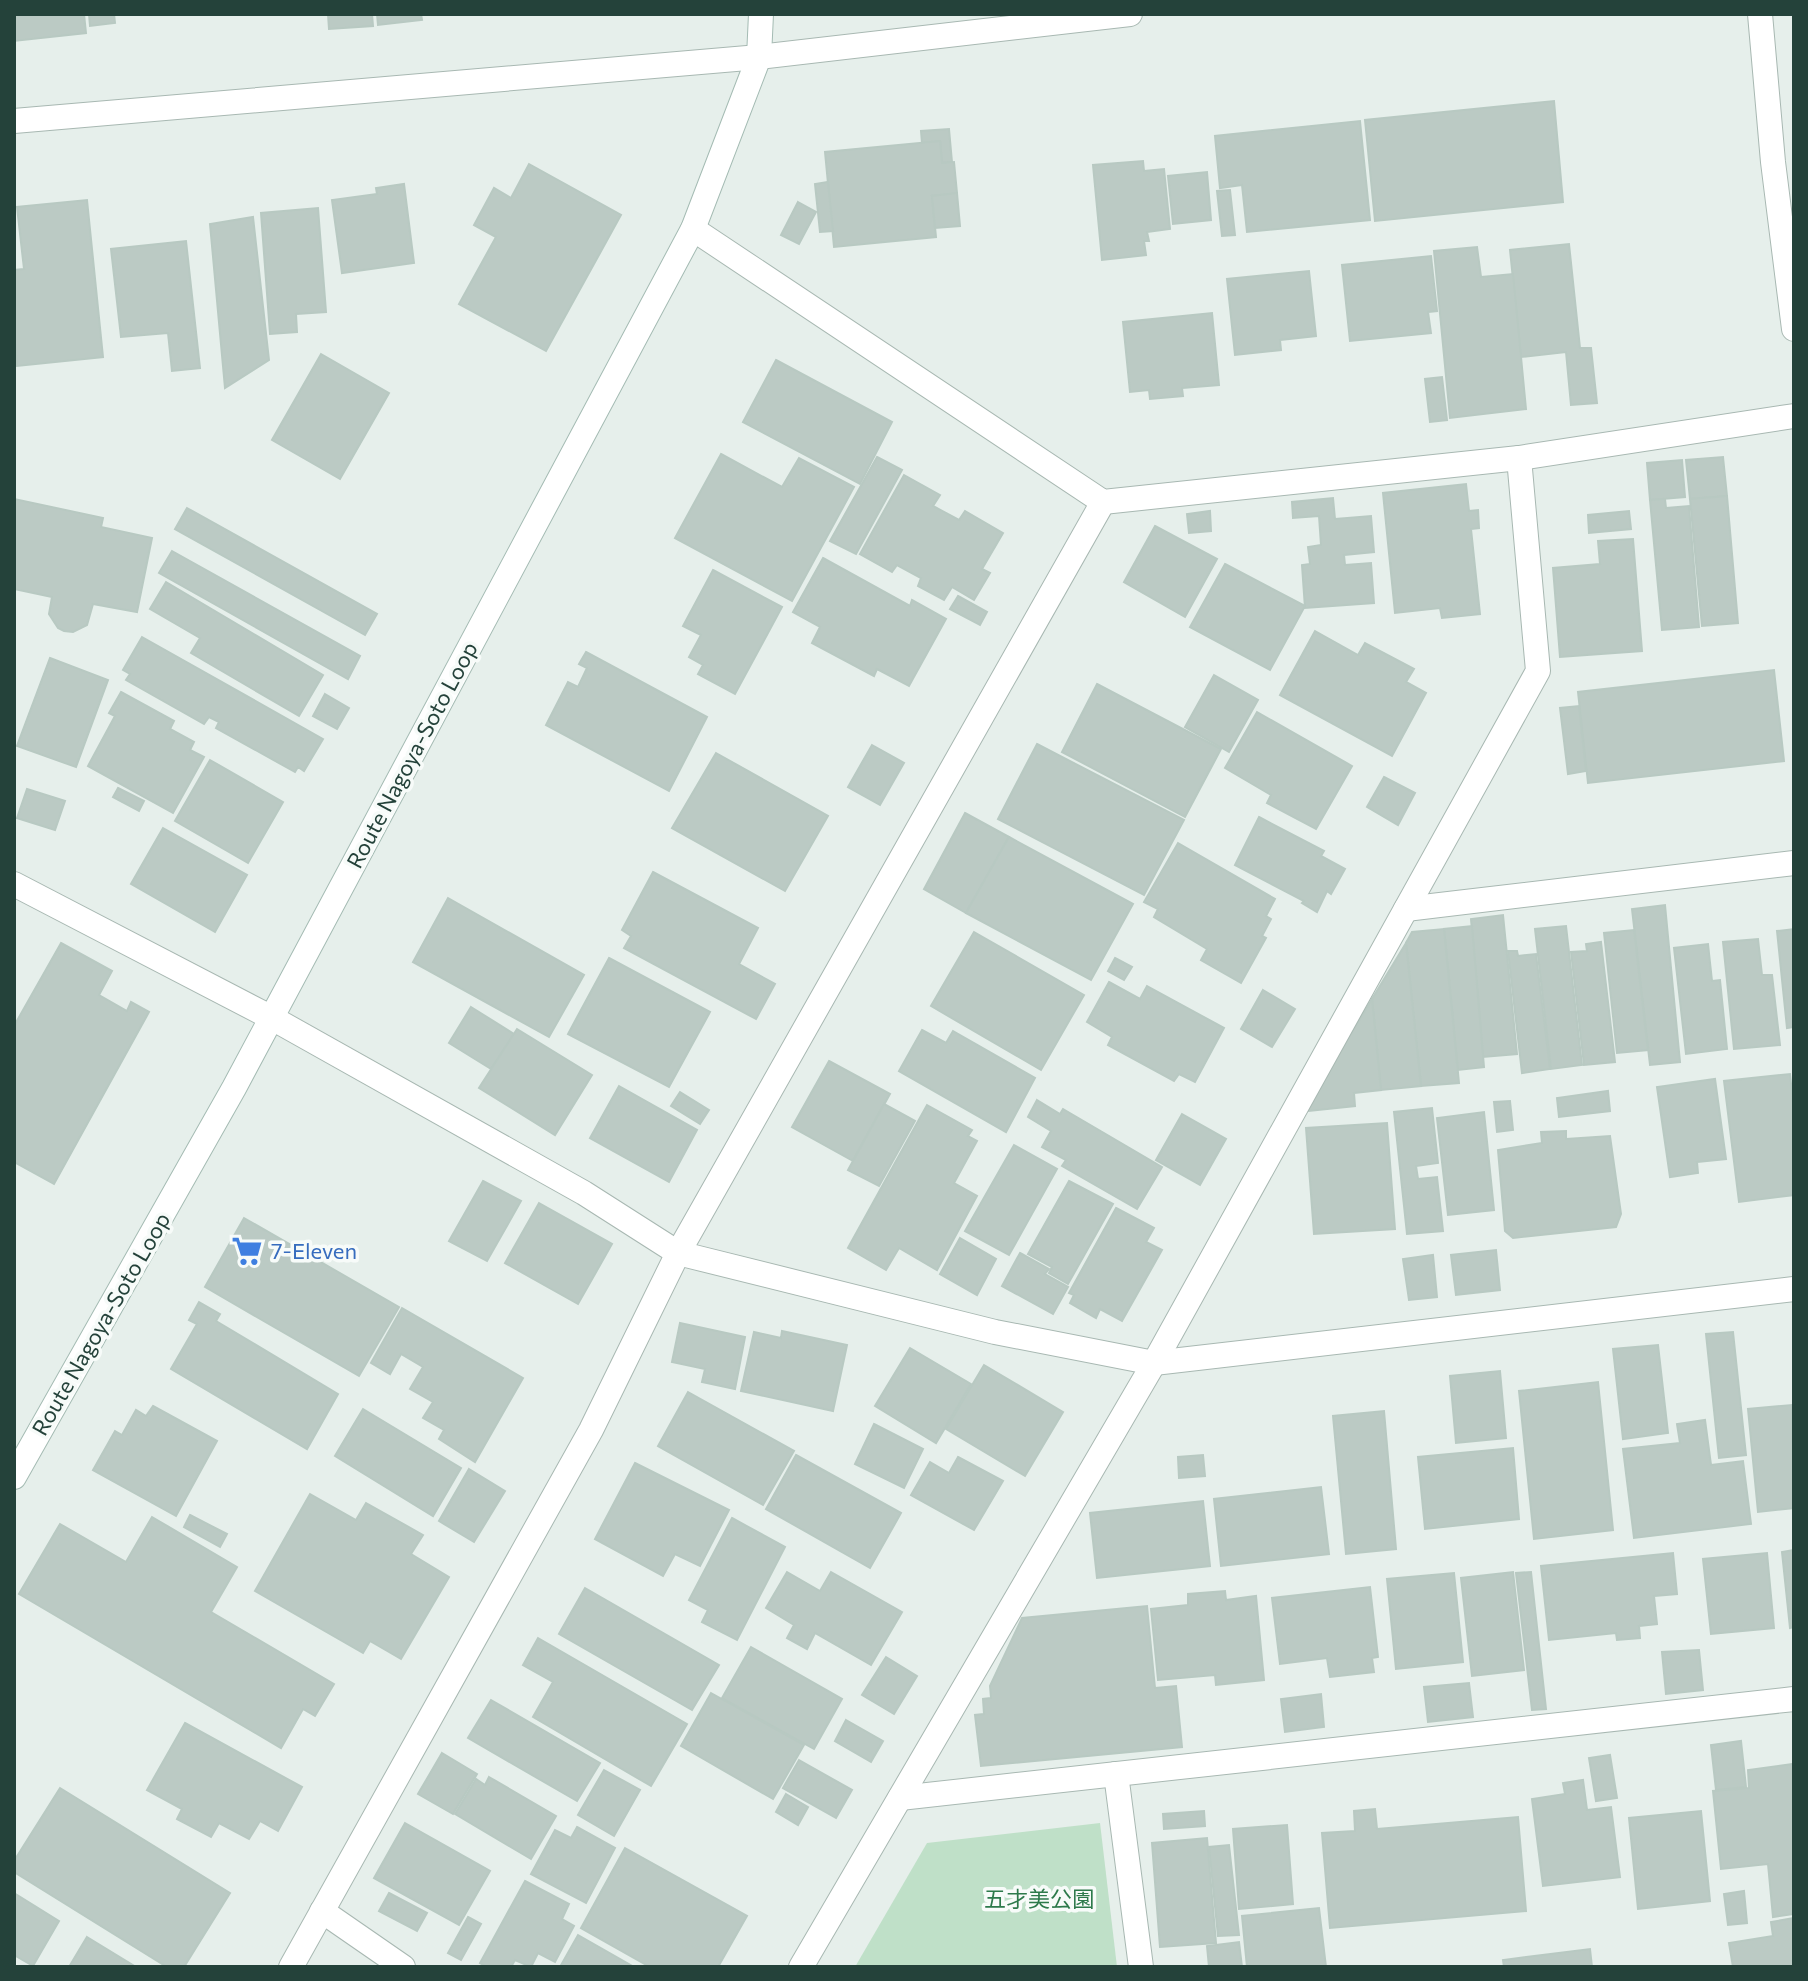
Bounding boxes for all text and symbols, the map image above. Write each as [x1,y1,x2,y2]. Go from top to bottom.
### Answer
street label: Route Nagoya-Soto Loop [340,637,483,873]
street label: Route Nagoya-Soto Loop [26,1208,175,1440]
supermarket icon: 7-Eleven [230,1234,264,1268]
place label: 7-Eleven [271,1237,357,1264]
park label: 五才美公園 [984,1885,1094,1912]

